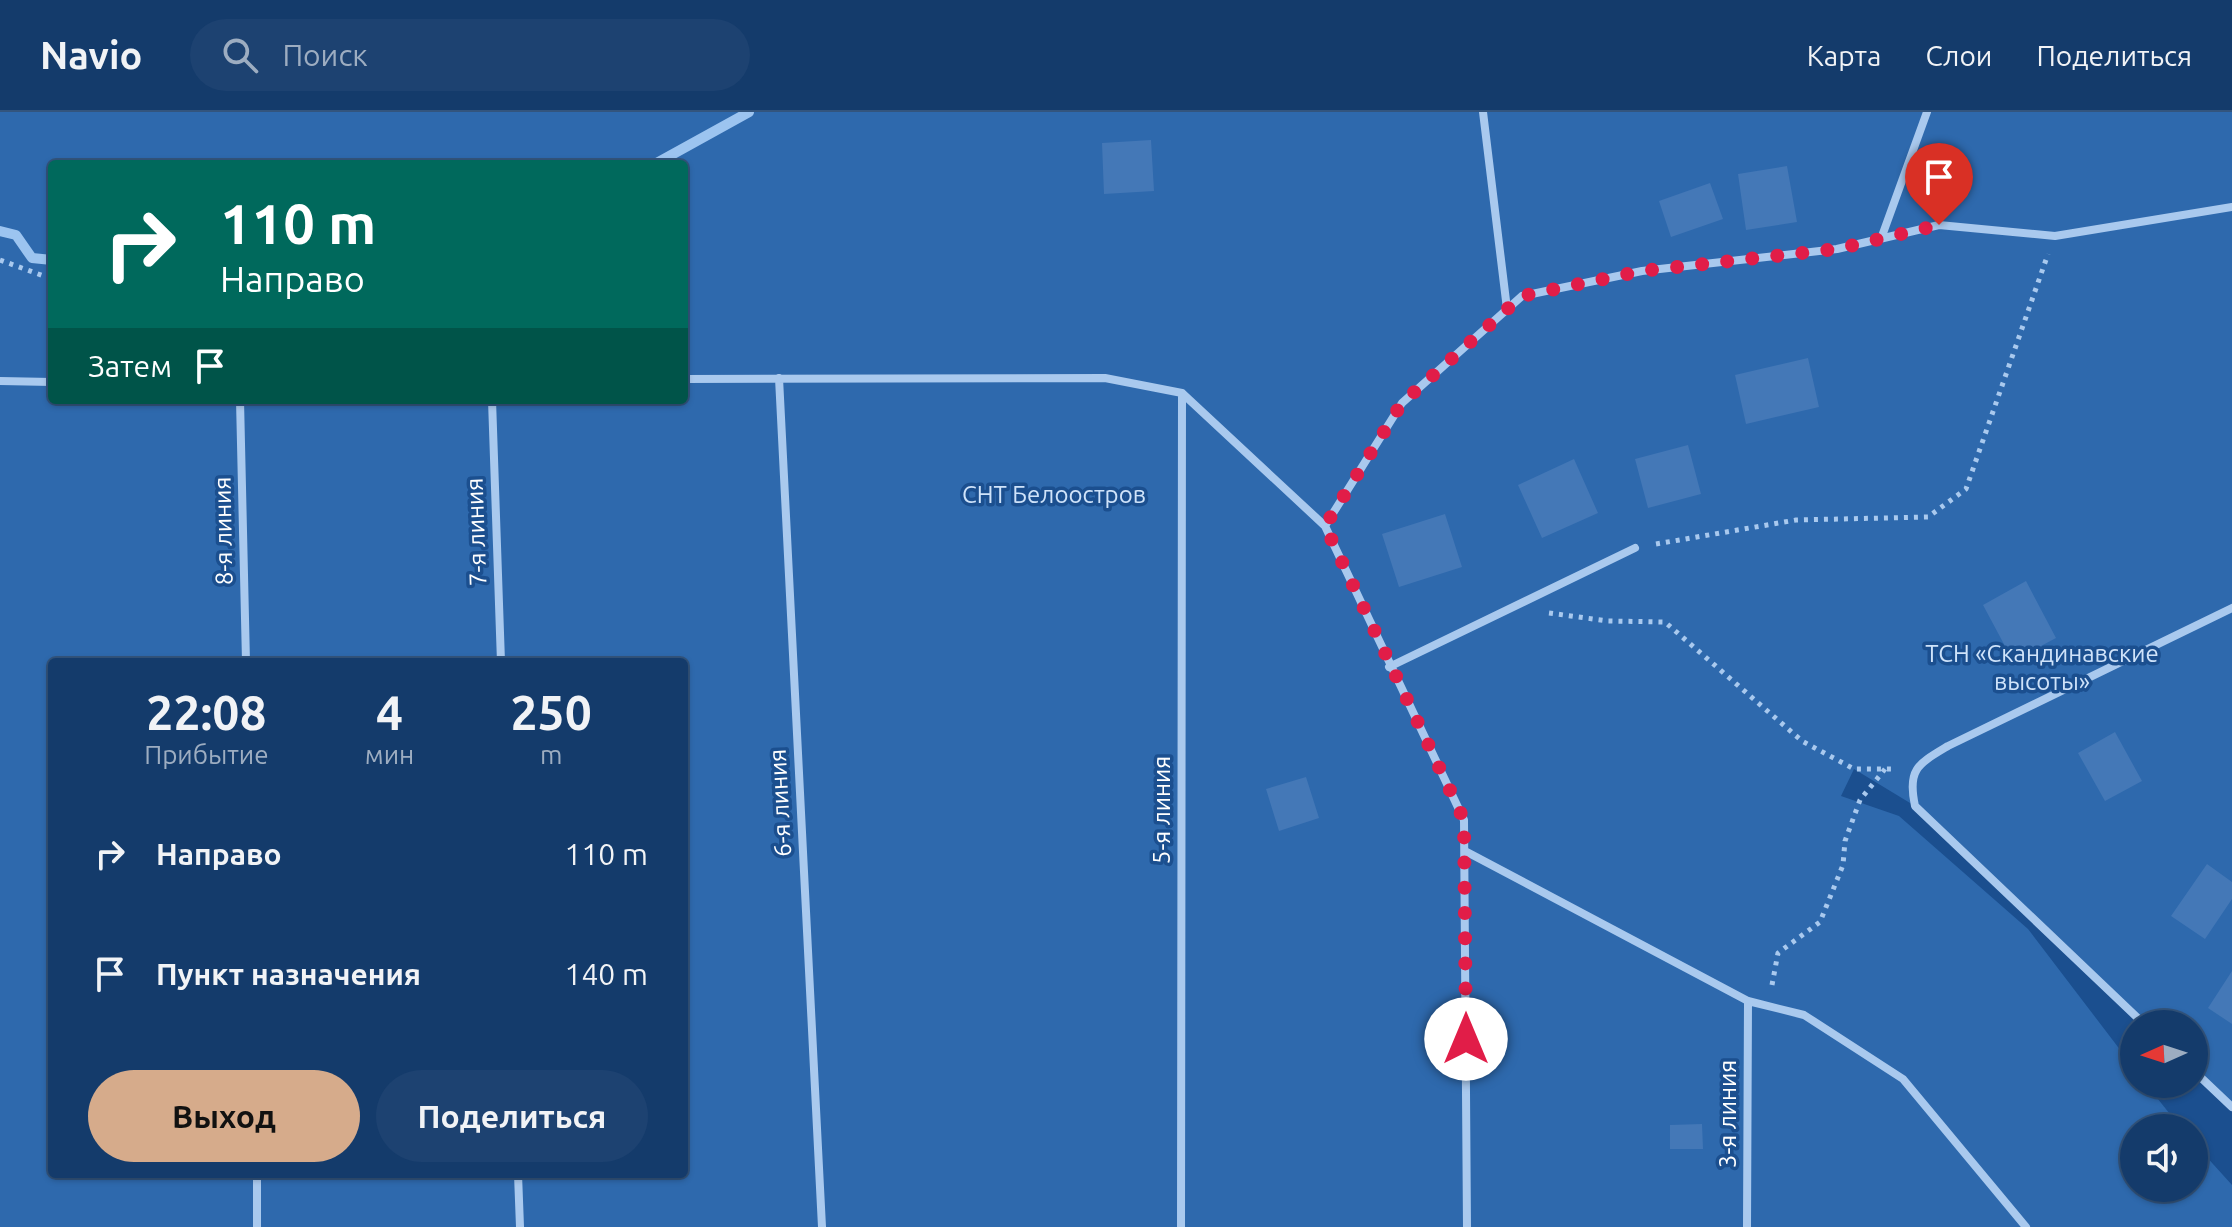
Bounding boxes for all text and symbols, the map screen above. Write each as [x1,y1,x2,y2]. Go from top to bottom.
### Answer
search box [190,19,750,91]
icon: search [218,33,262,77]
text: Navio [40,34,142,76]
text: Поиск [282,38,368,72]
text: Карта [1807,40,1881,71]
text: Слои [1925,40,1992,71]
text: Поделиться [2036,40,2192,71]
pin [1905,143,1973,225]
icon: arrive [1917,155,1961,199]
icon: right [88,192,192,296]
text: 110 m [220,192,376,255]
text: Направо [220,258,365,299]
icon: arrive [188,344,232,388]
text: Затем [88,349,172,383]
street label: 8-я линия [209,477,237,585]
street label: 7-я линия [461,477,491,587]
park label: СНТ Белоостров [962,481,1146,508]
park label: ТСН «Скандинавские высоты» [1925,640,2159,695]
text: 22:08 [146,685,266,739]
text: 4 [376,685,403,739]
text: 250 [511,685,592,739]
text: Прибытие [144,740,269,769]
text: мин [365,740,414,769]
text: m [540,740,562,769]
street label: 6-я линия [764,748,796,858]
street label: 5-я линия [1148,756,1175,864]
icon: right [88,832,132,876]
text: Направо [156,837,282,871]
text: 110 m [564,837,648,871]
icon: arrive [88,952,132,996]
text: Пункт назначения [156,957,421,991]
text: 140 m [564,957,648,991]
position arrow [1424,997,1508,1081]
north arrow [2120,1010,2208,1098]
map controls [2120,1010,2208,1202]
street label: 3-я линия [1714,1060,1741,1168]
button: Выход [88,1070,360,1162]
button: Поделиться [376,1070,648,1162]
button: sound [2120,1114,2208,1202]

